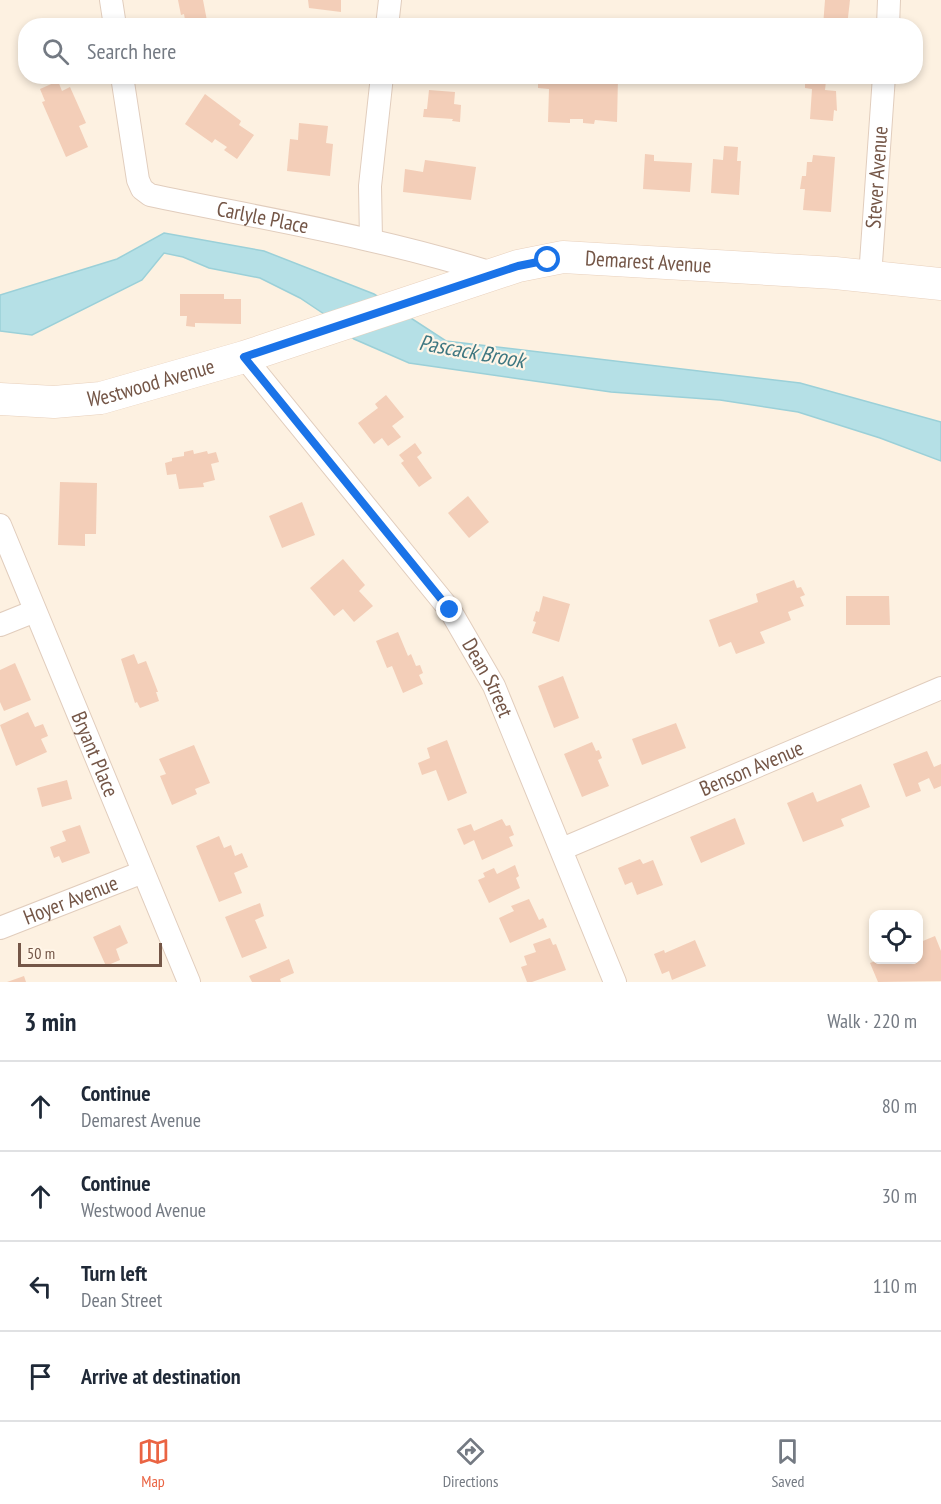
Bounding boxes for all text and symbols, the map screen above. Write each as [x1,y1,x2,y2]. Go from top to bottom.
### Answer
search box [18,18,923,84]
icon: search [39,35,72,68]
text: Search here [87,37,176,65]
street label: Stever Avenue [859,125,893,229]
street label: Carlyle Place [215,195,311,240]
street label: Demarest Avenue [584,244,712,279]
route start [534,246,560,272]
water label: Pascack Brook [417,328,529,374]
street label: Westwood Avenue [86,352,218,412]
route end [436,596,462,622]
street label: Dean Street [456,633,519,721]
street label: Bryant Place [66,707,125,801]
street label: Benson Avenue [695,734,807,802]
street label: Hoyer Avenue [19,869,122,931]
map controls [869,910,923,964]
button: locate [869,910,923,964]
scale bar [18,940,162,968]
text: 50 m [27,943,55,963]
text: 3 min [24,1005,77,1038]
text: Walk · 220 m [827,1008,917,1034]
text: Continue [81,1079,151,1107]
icon: ahead [24,1090,57,1123]
text: 80 m [882,1093,917,1119]
text: Demarest Avenue [81,1107,201,1133]
text: Continue [81,1169,151,1197]
icon: ahead [24,1180,57,1213]
text: 30 m [882,1183,917,1209]
text: Westwood Avenue [81,1197,206,1223]
text: Turn left [81,1259,147,1287]
icon: left [24,1270,57,1303]
text: 110 m [873,1273,917,1299]
text: Dean Street [81,1287,162,1313]
icon: arrive [24,1360,57,1393]
text: Arrive at destination [81,1362,241,1390]
tab: Map [137,1435,170,1491]
tab: Directions [443,1435,498,1491]
tab: Saved [771,1435,804,1491]

